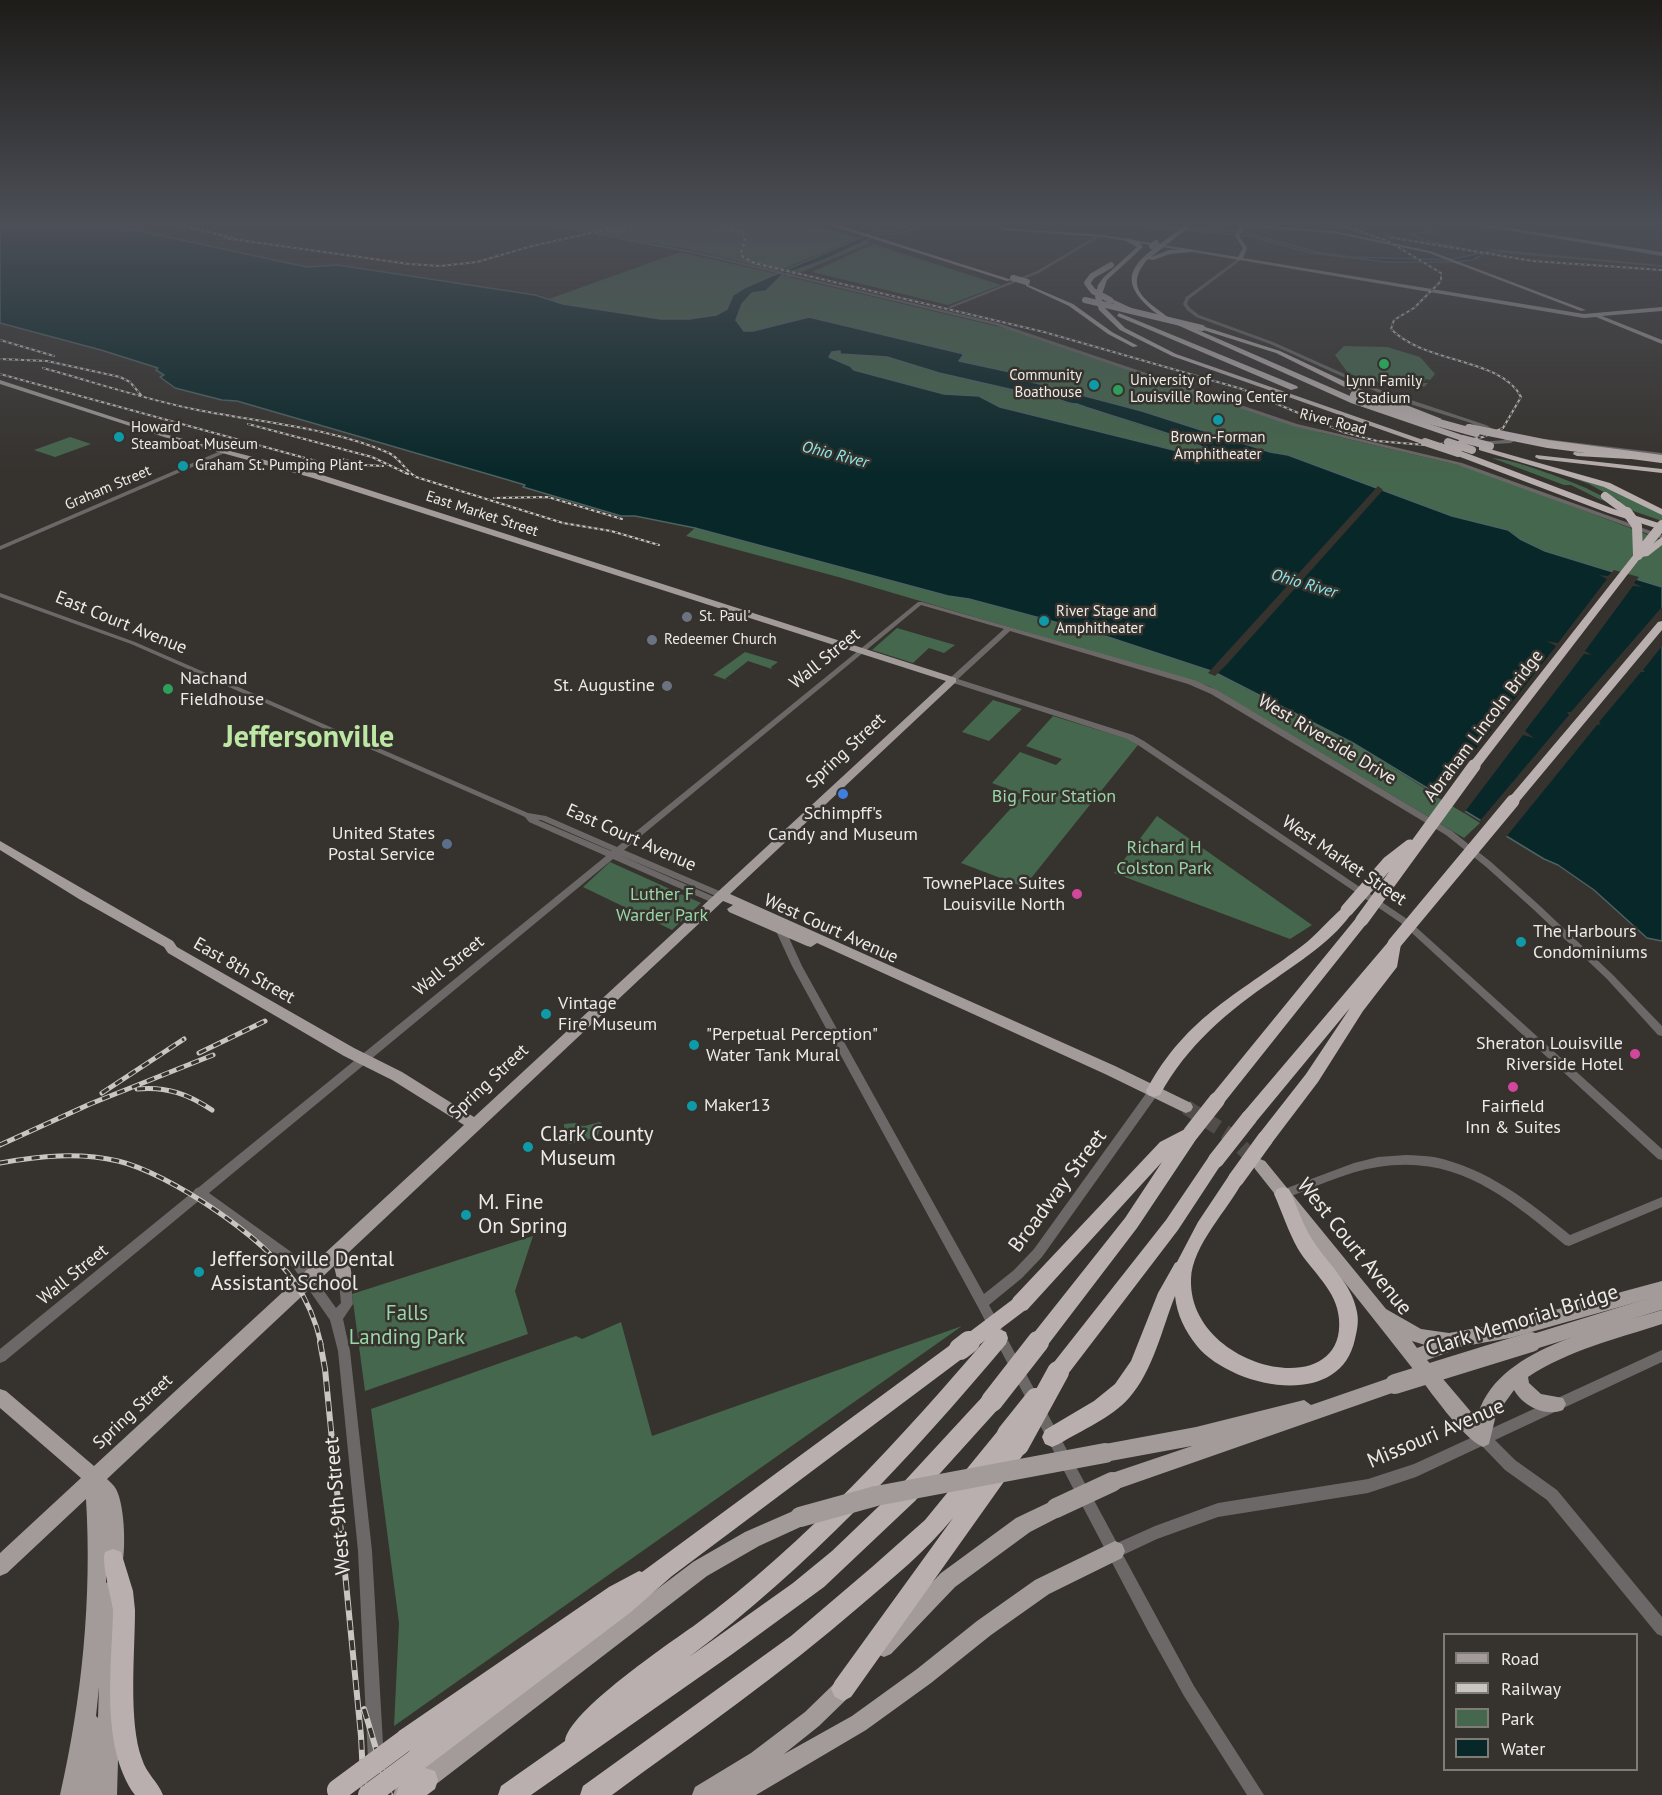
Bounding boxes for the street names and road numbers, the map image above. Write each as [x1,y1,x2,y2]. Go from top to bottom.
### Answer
street label: River Road [1298,405,1368,439]
street label: Graham Street [62,462,154,514]
street label: East Market Street [423,487,541,541]
street label: East Court Avenue [52,587,190,659]
street label: Wall Street [785,624,865,694]
street label: Abraham Lincoln Bridge [1420,646,1548,806]
street label: West Riverside Drive [1254,690,1400,790]
street label: Spring Street [802,709,890,793]
street label: East Court Avenue [563,800,699,876]
street label: West Market Street [1278,811,1410,911]
street label: West Court Avenue [761,890,901,968]
street label: Wall Street [409,931,489,1001]
street label: East 8th Street [189,933,299,1009]
street label: Spring Street [445,1040,533,1124]
street label: Broadway Street [1004,1125,1112,1257]
street label: West Court Avenue [1291,1174,1417,1320]
street label: Wall Street [33,1240,113,1310]
street label: Clark Memorial Bridge [1423,1280,1621,1362]
street label: Spring Street [89,1370,177,1454]
street label: Missouri Avenue [1364,1394,1508,1474]
street label: West 9th Street [319,1436,357,1576]

